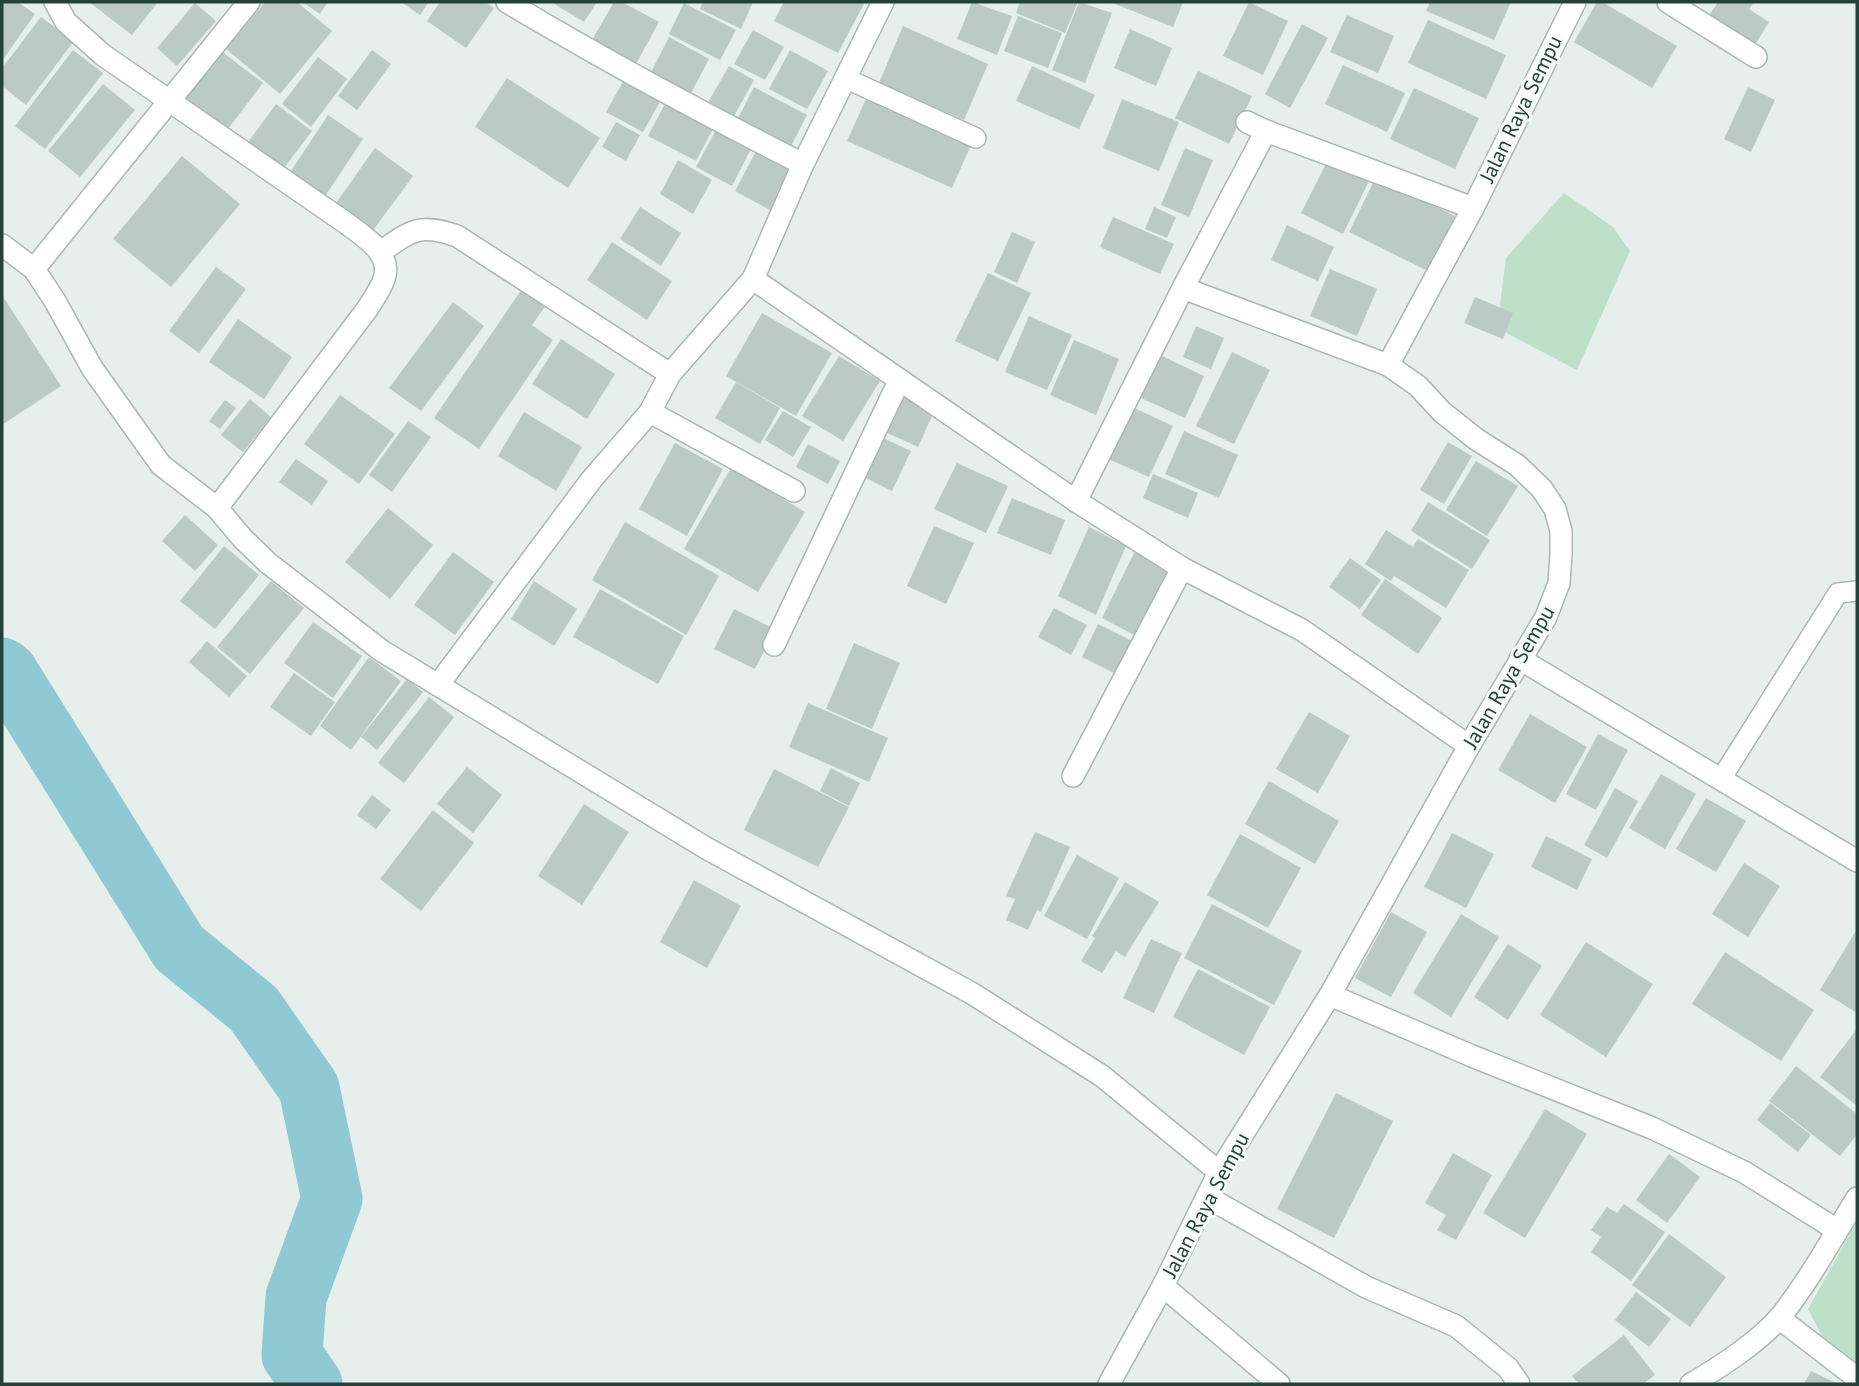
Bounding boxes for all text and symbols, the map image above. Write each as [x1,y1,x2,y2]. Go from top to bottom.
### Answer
street label: Jalan Raya Sempu [1473,31,1568,188]
street label: Jalan Raya Sempu [1456,601,1560,754]
street label: Jalan Raya Sempu [1156,1128,1255,1283]

